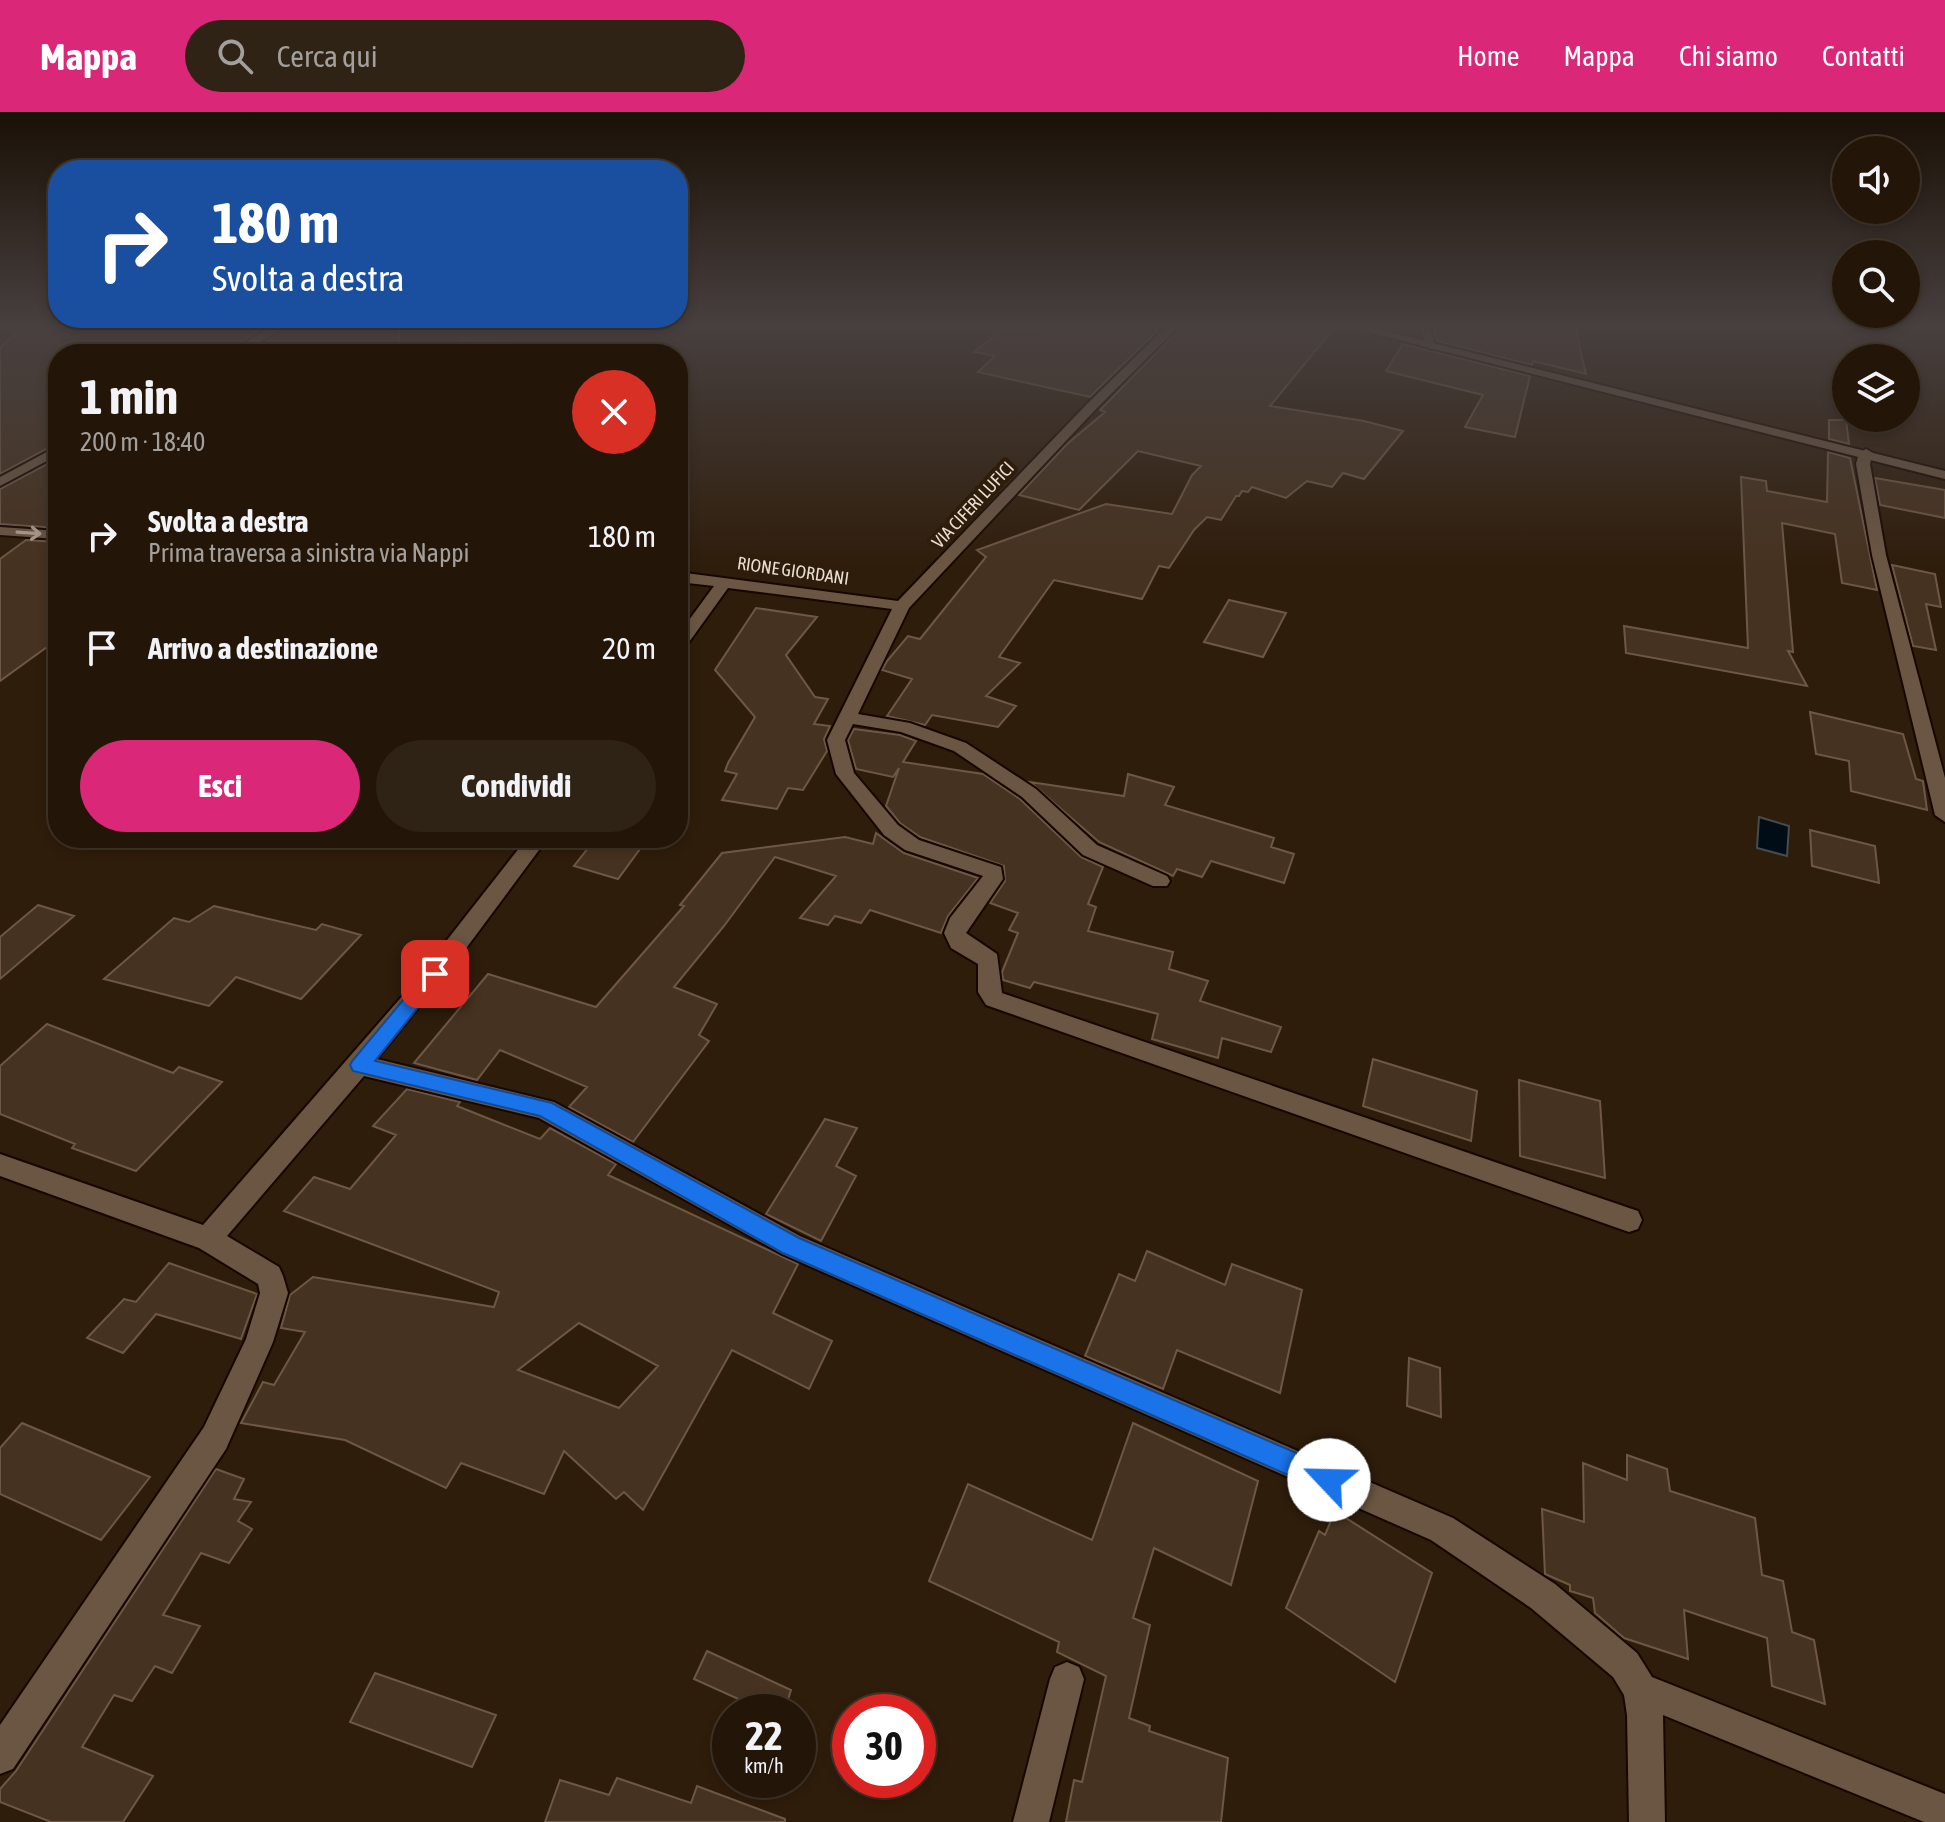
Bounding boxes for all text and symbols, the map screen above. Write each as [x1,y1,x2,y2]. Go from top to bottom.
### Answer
search box [185,20,745,92]
icon: search [213,34,257,78]
text: Mappa [40,35,137,78]
text: Cerca qui [277,39,378,73]
text: Home [1457,40,1520,72]
text: Mappa [1564,40,1635,72]
text: Chi siamo [1679,40,1778,72]
text: Contatti [1822,40,1905,72]
map controls [1832,136,1920,432]
button: sound [1832,136,1920,224]
text: 180 m [212,191,339,255]
icon: right [80,192,184,296]
button: search [1832,240,1920,328]
text: Svolta a destra [212,257,405,299]
button: layers [1832,344,1920,432]
text: 1 min [80,369,178,424]
button: close [572,370,656,454]
text: 200 m · 18:40 [80,427,205,457]
street label: VIA CIFERI LUFICI [927,457,1018,552]
text: Svolta a destra [148,504,308,538]
icon: right [80,514,124,558]
text: 180 m [588,519,656,553]
one-way arrow [15,526,42,541]
text: Prima traversa a sinistra via Nappi [148,538,470,568]
street label: RIONE GIORDANI [736,552,850,589]
icon: arrive [80,626,124,670]
text: Arrivo a destinazione [148,631,378,665]
text: 20 m [602,631,656,665]
button: Esci [80,740,360,832]
button: Condividi [376,740,656,832]
pin [401,940,469,1008]
icon: arrive [413,952,457,996]
position arrow [1287,1438,1371,1522]
speed limit sign: 30 [832,1694,936,1798]
text: 22 [745,1713,783,1758]
text: km/h [744,1754,784,1777]

